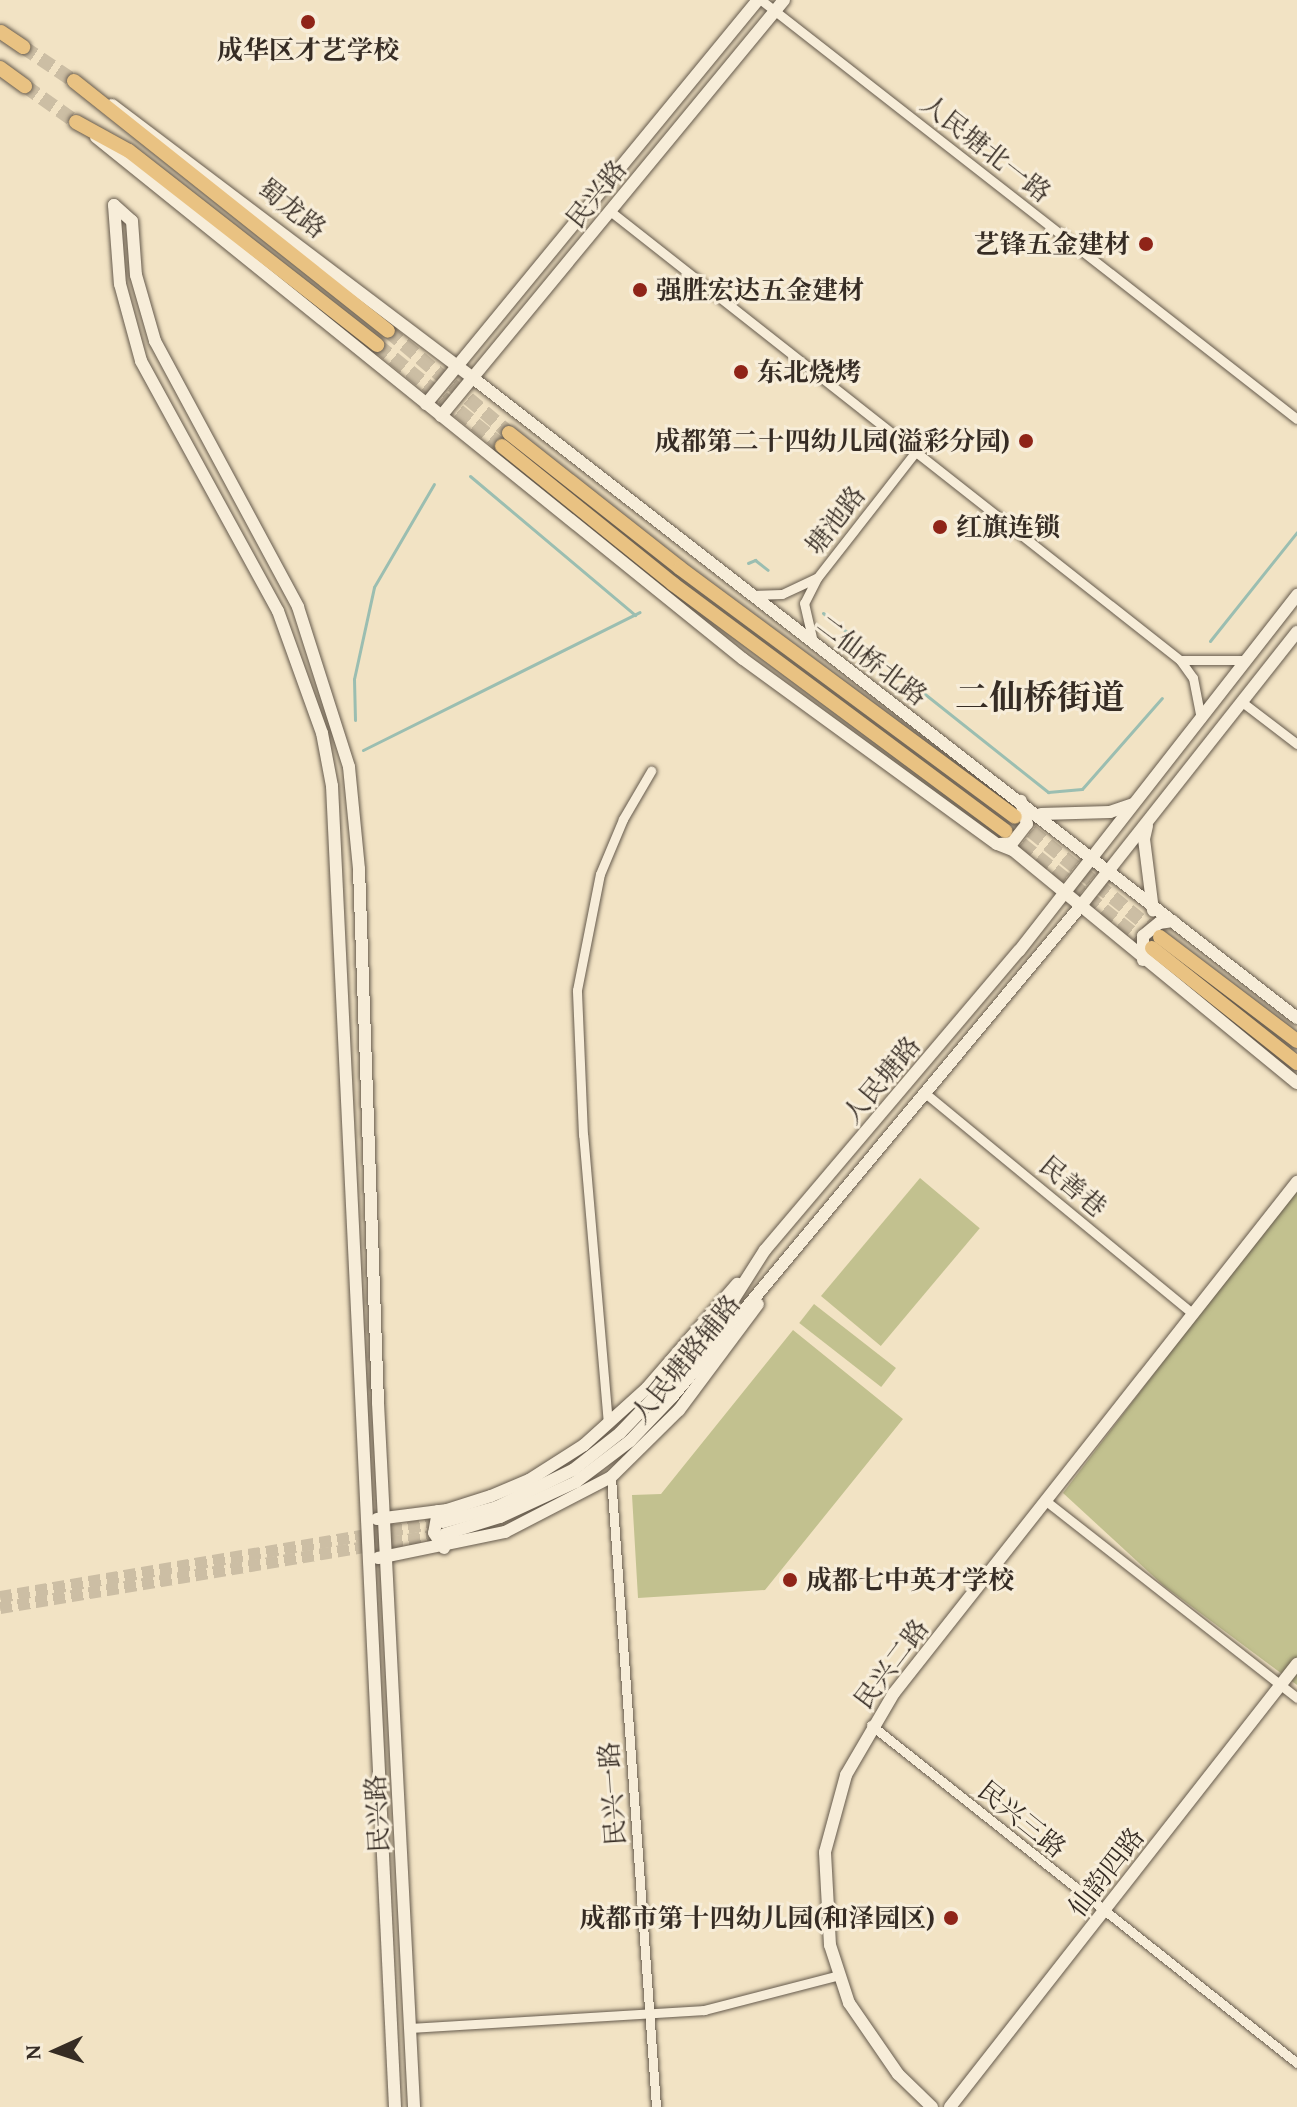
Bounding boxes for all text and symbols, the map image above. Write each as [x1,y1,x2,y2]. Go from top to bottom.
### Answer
marker: 成华区才艺学校 [299,13,317,31]
place label: 成华区才艺学校 [217,34,399,66]
street label: 人民塘北一路 [915,88,1057,208]
street label: 民兴路 [559,154,633,234]
street label: 蜀龙路 [252,172,332,244]
place label: 艺锋五金建材 [974,228,1130,260]
marker: 艺锋五金建材 [1137,235,1155,253]
place label: 强胜宏达五金建材 [656,274,864,306]
marker: 强胜宏达五金建材 [631,281,649,299]
place label: 东北烧烤 [757,356,861,388]
marker: 东北烧烤 [732,363,750,381]
place label: 成都第二十四幼儿园(溢彩分园) [655,425,1010,457]
marker: 成都第二十四幼儿园(溢彩分园) [1017,432,1035,450]
street label: 塘池路 [799,480,871,560]
place label: 红旗连锁 [956,511,1060,543]
marker: 红旗连锁 [931,518,949,536]
street label: 二仙桥北路 [811,608,933,712]
district label: 二仙桥街道 [955,677,1125,717]
street label: 人民塘路 [836,1030,926,1130]
street label: 民善巷 [1033,1149,1113,1223]
street label: 人民塘路辅路 [624,1289,746,1429]
place label: 成都七中英才学校 [806,1564,1014,1596]
marker: 成都七中英才学校 [781,1571,799,1589]
street label: 民兴二路 [847,1613,935,1715]
street label: 民兴一路 [593,1741,631,1847]
street label: 民兴路 [359,1774,395,1854]
street label: 民兴三路 [972,1774,1072,1864]
street label: 仙韵四路 [1062,1821,1150,1923]
place label: 成都市第十四幼儿园(和泽园区) [580,1902,935,1934]
marker: 成都市第十四幼儿园(和泽园区) [942,1909,960,1927]
north arrow [16,2011,96,2091]
text: N [16,2044,48,2060]

